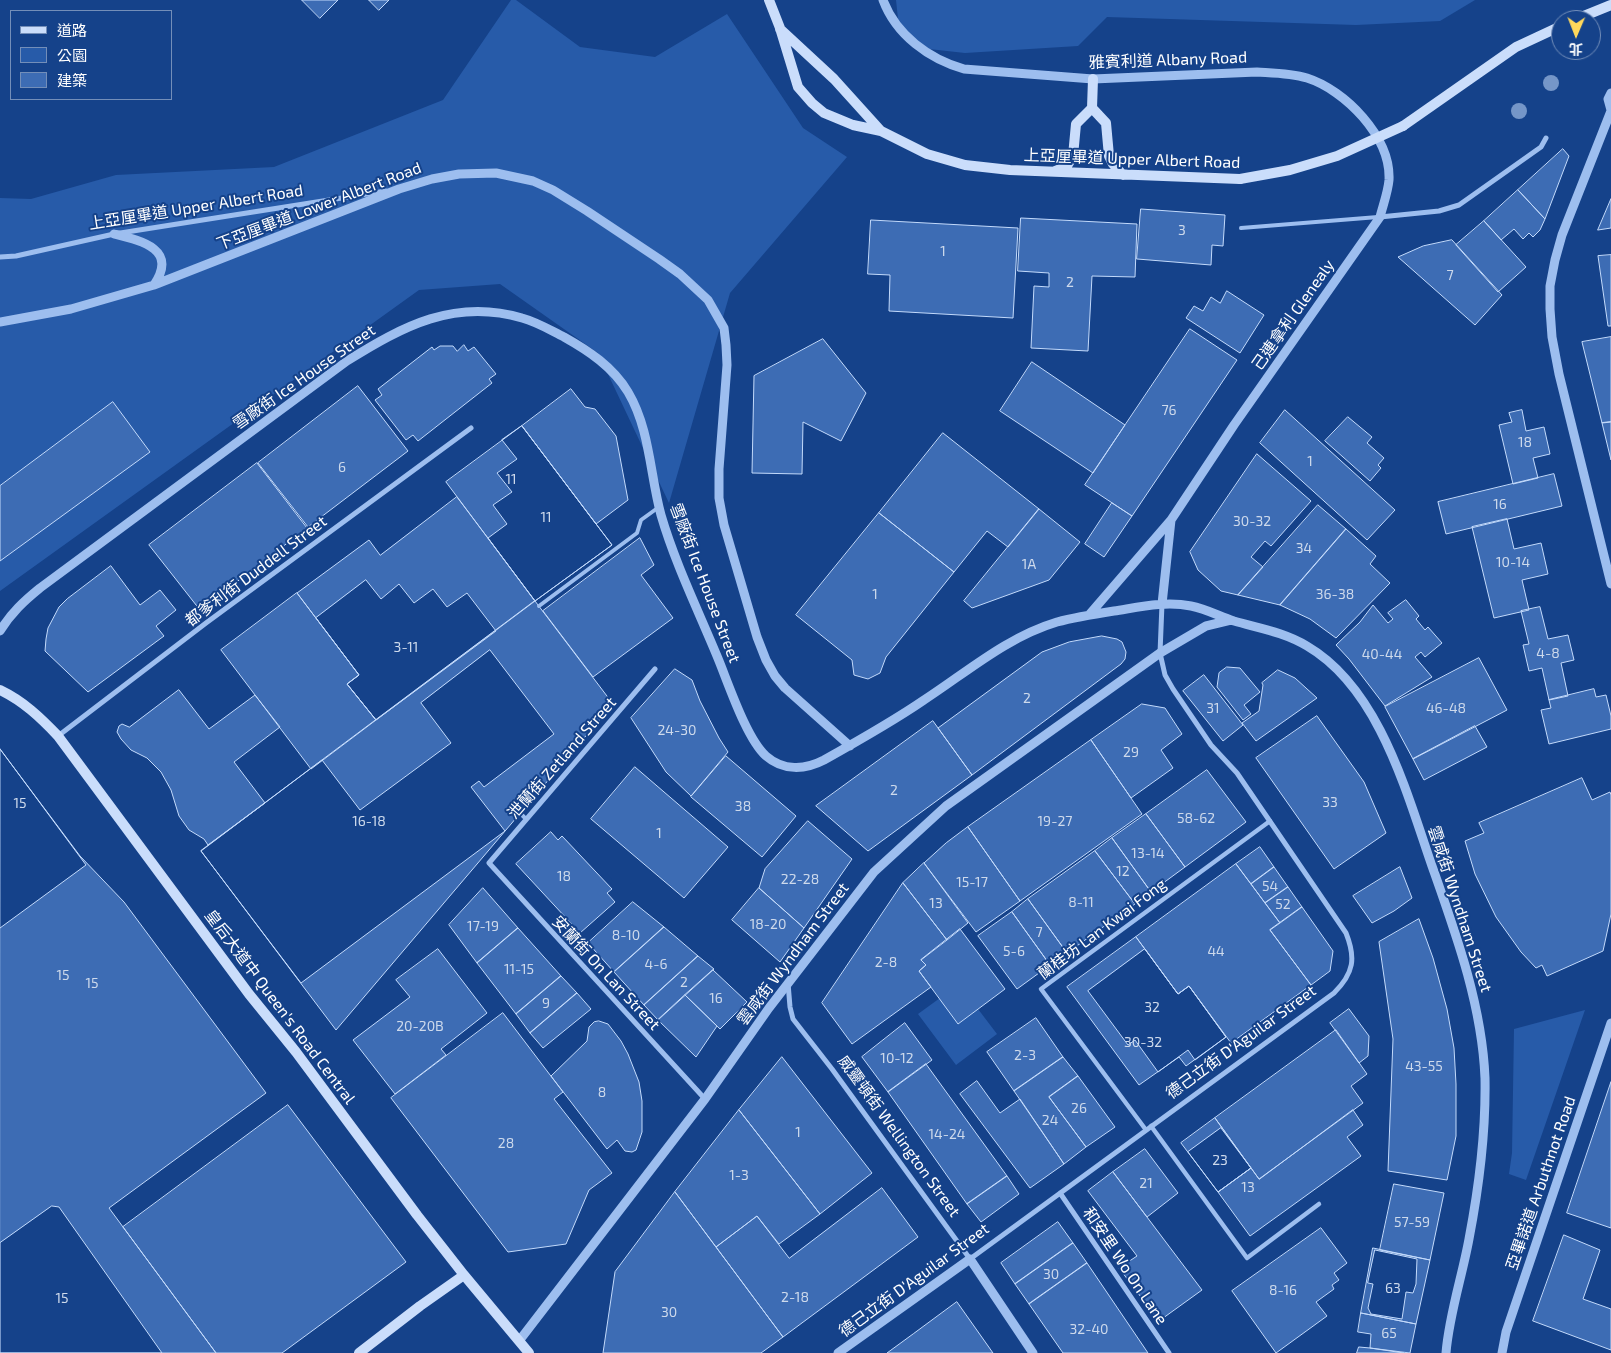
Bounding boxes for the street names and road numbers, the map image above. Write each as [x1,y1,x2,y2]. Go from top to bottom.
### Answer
street label: 雅賓利道 Albany Road [1089,48,1247,72]
street label: 上亞厘畢道 Upper Albert Road [1023,146,1241,172]
street label: 下亞厘畢道 Lower Albert Road [214,158,424,254]
street label: 上亞厘畢道 Upper Albert Road [87,181,305,233]
street label: 己連拿利 Glenealy [1248,256,1338,374]
street label: 雪廠街 Ice House Street [229,321,379,433]
street label: 雪廠街 Ice House Street [666,501,744,665]
street label: 都爹利街 Duddell Street [182,512,330,630]
street label: 泄蘭街 Zetland Street [504,693,620,823]
street label: 雲咸街 Wyndham Street [1424,823,1496,995]
street label: 蘭桂坊 Lan Kwai Fong [1034,874,1170,984]
street label: 雲咸街 Wyndham Street [733,879,853,1029]
street label: 皇后大道中 Queen's Road Central [201,906,359,1108]
street label: 安蘭街 On Lan Street [548,912,664,1034]
street label: 德己立街 D'Aguilar Street [1162,981,1320,1103]
street label: 威靈頓街 Wellington Street [834,1051,964,1221]
street label: 亞畢諾道 Arbuthnot Road [1502,1094,1580,1272]
street label: 和安里 Wo On Lane [1079,1204,1171,1328]
street label: 德己立街 D'Aguilar Street [835,1219,993,1341]

